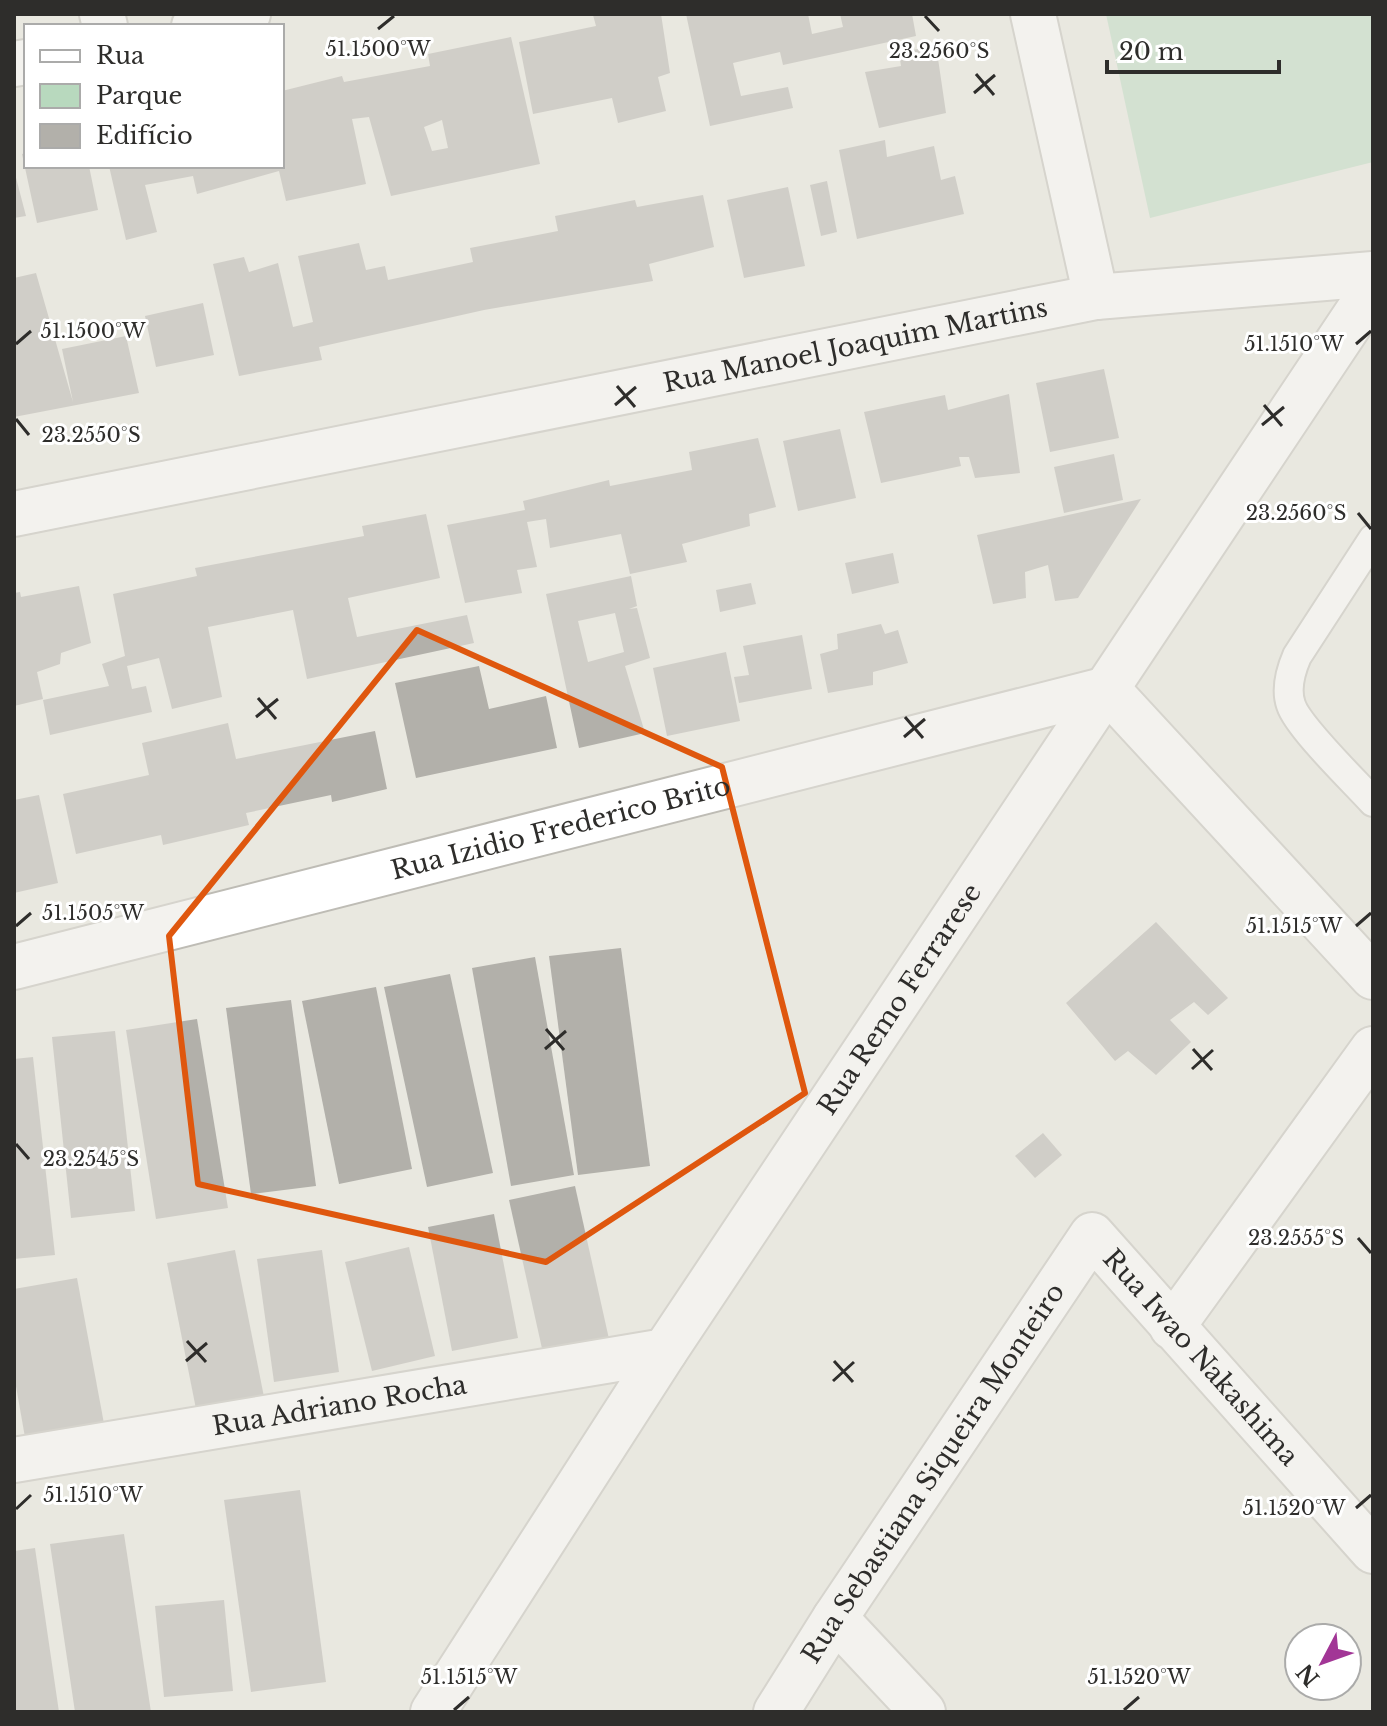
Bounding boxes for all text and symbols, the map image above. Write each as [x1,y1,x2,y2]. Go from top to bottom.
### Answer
legend [24,24,284,168]
scale bar [1107,24,1279,74]
text: 51.1500°W [326,37,431,61]
text: 20 m [1119,37,1184,66]
text: 23.2560°S [889,39,989,63]
text: Rua [96,41,145,70]
text: Parque [96,81,182,110]
text: Edifício [96,121,193,150]
street label: Rua Manoel Joaquim Martins [660,291,1050,399]
text: 51.1500°W [41,319,146,343]
text: 51.1510°W [1244,332,1344,356]
text: 23.2550°S [41,423,141,447]
text: 23.2560°S [1246,501,1346,525]
street label: Rua Izidio Frederico Brito [388,769,734,887]
street label: Rua Remo Ferrarese [811,877,988,1121]
text: 51.1505°W [42,901,144,925]
text: 51.1515°W [1246,914,1343,938]
text: 23.2545°S [43,1147,139,1171]
text: 23.2555°S [1248,1226,1344,1250]
street label: Rua Iwao Nakashima [1096,1243,1306,1473]
street label: Rua Sebastiana Siqueira Monteiro [795,1277,1071,1669]
street label: Rua Adriano Rocha [210,1368,470,1443]
text: 51.1510°W [43,1483,143,1507]
text: 51.1520°W [1243,1496,1346,1520]
north arrow [1283,1622,1363,1702]
text: N [1291,1658,1325,1691]
text: 51.1515°W [421,1665,518,1689]
text: 51.1520°W [1088,1665,1191,1689]

